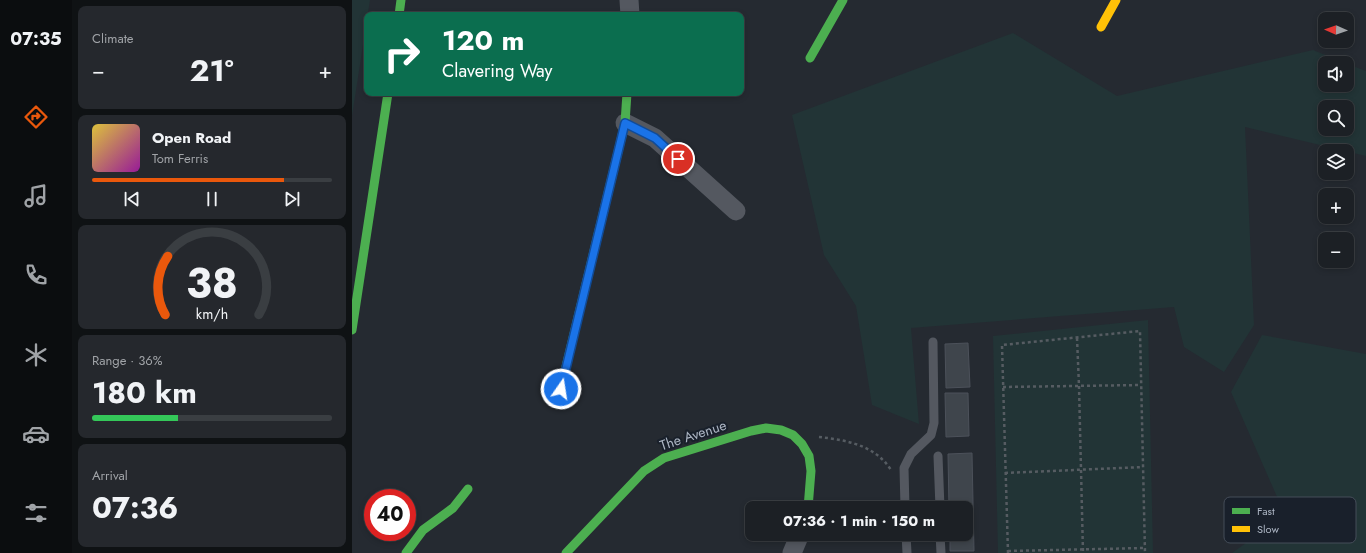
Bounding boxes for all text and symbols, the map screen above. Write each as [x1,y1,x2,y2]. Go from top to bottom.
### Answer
north arrow [1318,12,1354,48]
map controls [1318,12,1354,268]
text: 120 m [442,20,525,61]
text: 07:35 [10,26,62,52]
icon: right [376,28,428,80]
text: Climate [92,29,133,48]
text: 21° [190,49,234,92]
text: − [92,54,105,86]
text: + [318,54,332,86]
button: sound [1318,56,1354,92]
text: Clavering Way [442,58,552,84]
button: search [1318,100,1354,136]
icon: directions [22,103,50,131]
text: Open Road [152,127,231,149]
pin [661,142,695,176]
button: layers [1318,144,1354,180]
icon: arrive [667,148,689,170]
text: Tom Ferris [152,149,208,168]
icon: music [22,182,50,210]
icon: previous [121,188,143,210]
icon: pause [201,188,223,210]
icon: next [281,188,303,210]
button: + [1318,188,1354,224]
button: − [1318,232,1354,268]
text: 38 [186,252,238,313]
icon: phone [22,261,50,289]
text: km/h [196,303,228,323]
icon: climate [22,341,50,369]
text: Range · 36% [92,351,163,370]
position arrow [540,368,582,410]
text: 180 km [92,371,197,414]
street label: The Avenue [657,415,729,455]
icon: car [22,420,50,448]
text: Arrival [92,466,128,485]
text: 07:36 [92,486,178,529]
speed limit sign: 40 [364,489,416,541]
legend [1224,497,1356,543]
icon: filters [22,499,50,527]
text: Fast [1257,503,1275,519]
text: 07:36 · 1 min · 150 m [783,510,935,532]
text: Slow [1257,521,1279,537]

